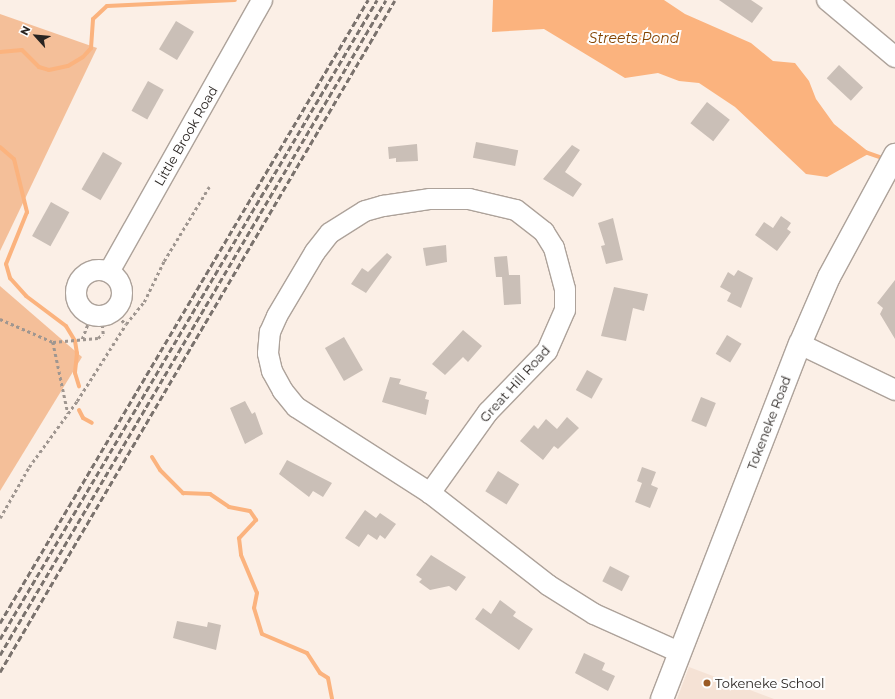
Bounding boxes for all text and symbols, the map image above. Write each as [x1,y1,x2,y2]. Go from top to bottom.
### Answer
north arrow [16,16,56,56]
text: N [17,23,34,38]
water label: Streets Pond [589,30,679,46]
street label: Little Brook Road [151,83,221,189]
street label: Great Hill Road [477,343,553,425]
street label: Tokeneke Road [744,374,794,472]
place label: Tokeneke School [715,675,824,691]
marker: Tokeneke School [702,678,712,688]

